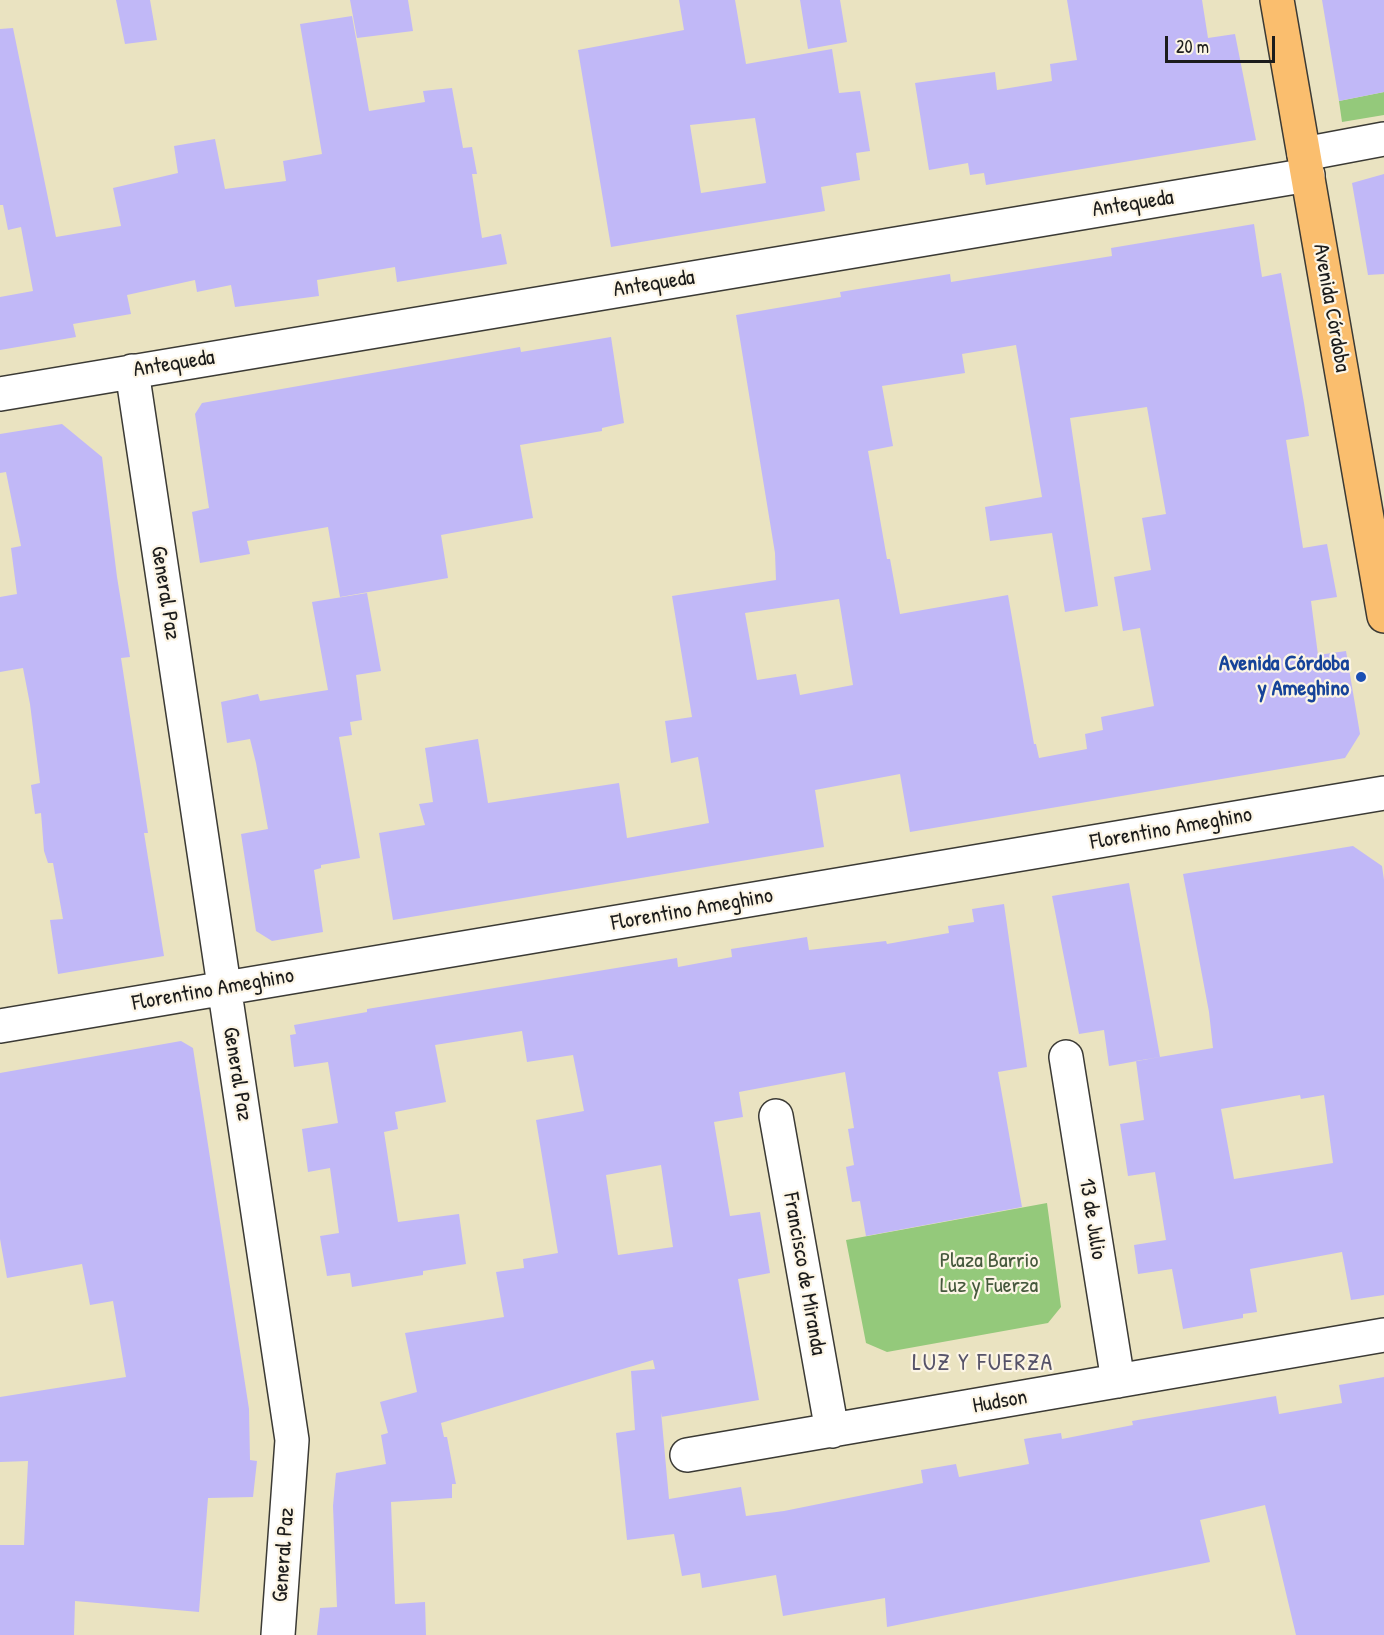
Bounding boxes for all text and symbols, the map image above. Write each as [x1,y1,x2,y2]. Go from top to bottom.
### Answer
scale bar [1168,24,1278,62]
text: 20 m [1176,34,1209,59]
street label: Antequeda [1090,185,1176,223]
street label: Avenida Córdoba [1307,242,1355,374]
street label: Antequeda [611,265,697,303]
street label: Antequeda [131,345,217,383]
street label: General Paz [145,544,185,642]
place label: Avenida Córdoba y Ameghino [1219,651,1349,702]
marker: Avenida Córdoba y Ameghino [1354,670,1368,684]
street label: Florentino Ameghino [1088,802,1254,856]
street label: Florentino Ameghino [609,883,775,937]
street label: Florentino Ameghino [130,963,296,1017]
street label: General Paz [217,1025,257,1123]
street label: 13 de Julio [1073,1176,1111,1262]
street label: Francisco de Miranda [777,1191,831,1357]
park label: Plaza Barrio Luz y Fuerza [940,1248,1038,1300]
district label: LUZ Y FUERZA [912,1350,1054,1378]
street label: Hudson [971,1384,1029,1420]
street label: General Paz [268,1507,300,1603]

